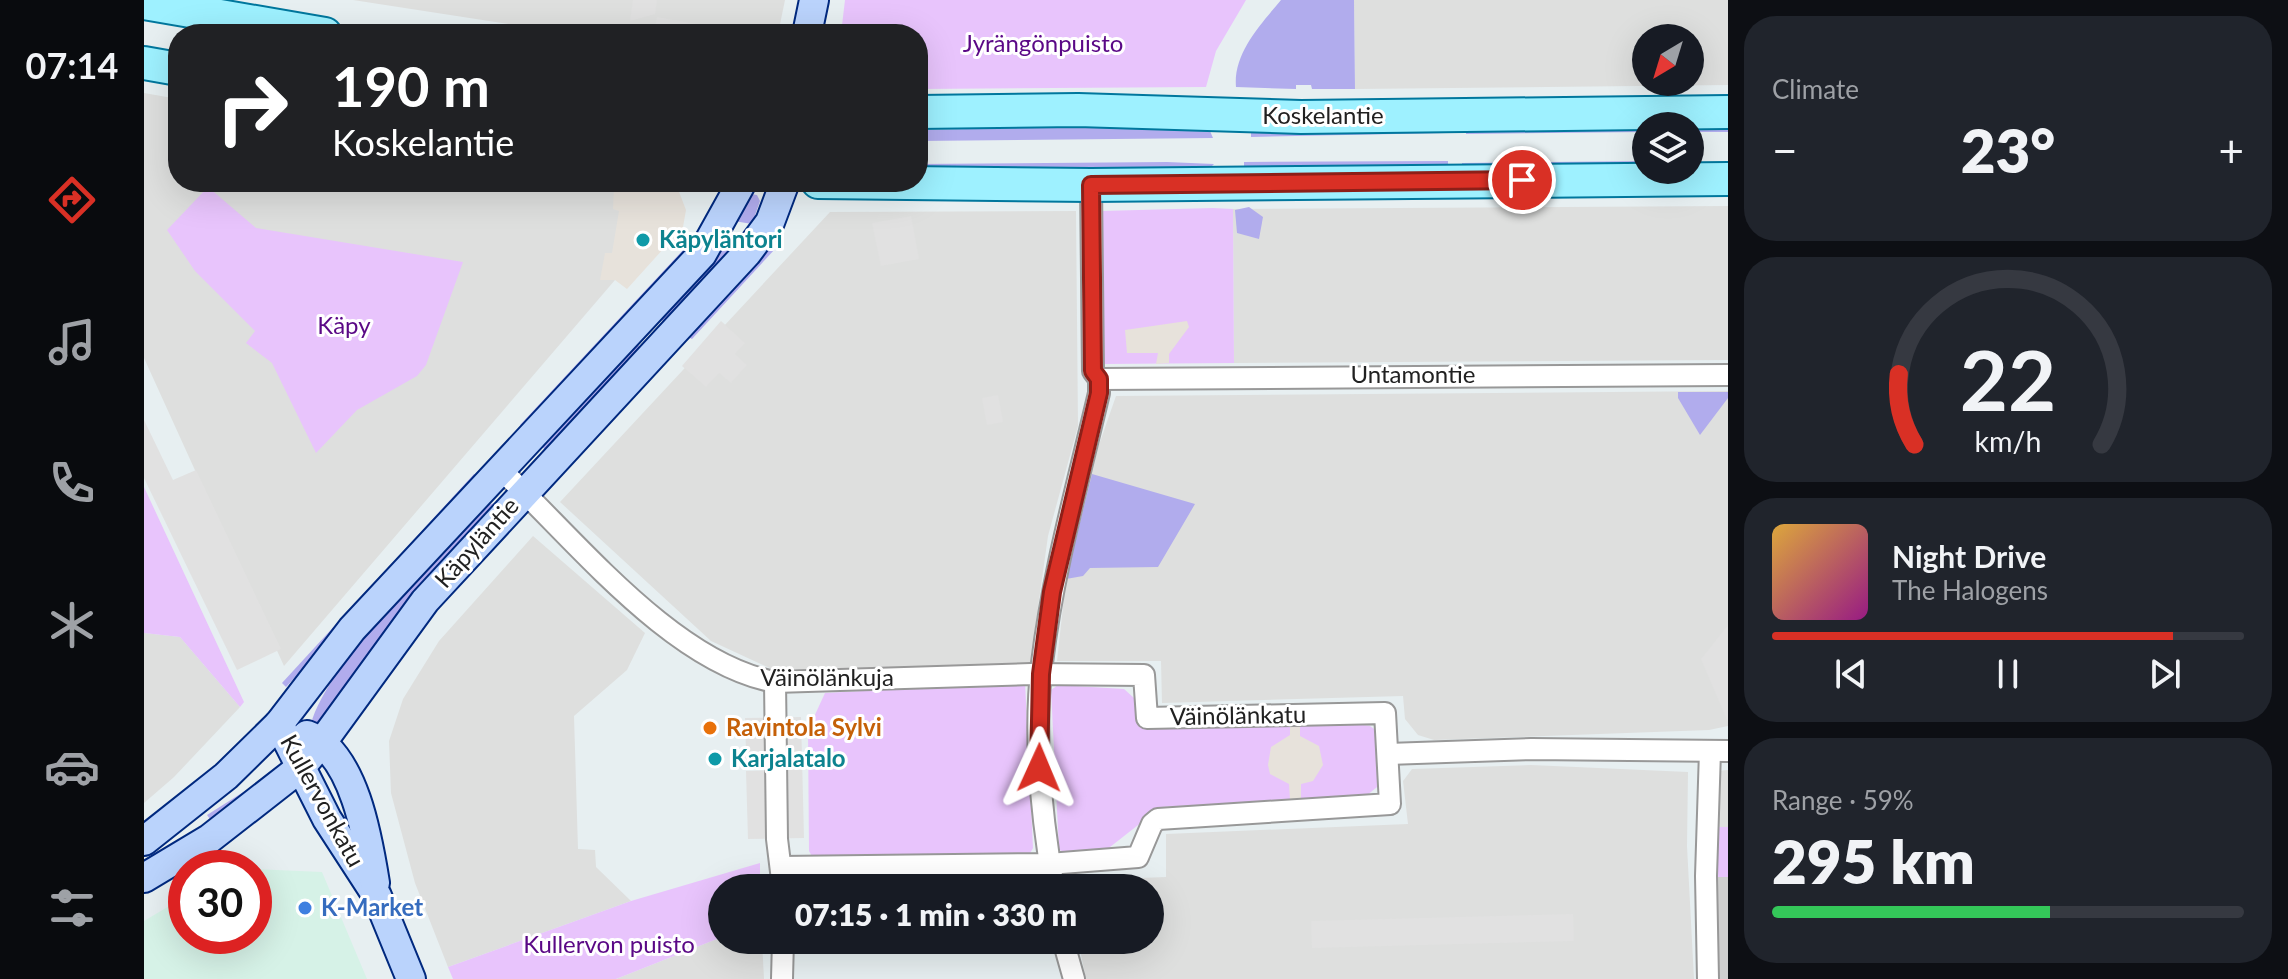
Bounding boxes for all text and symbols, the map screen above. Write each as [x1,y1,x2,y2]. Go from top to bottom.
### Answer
north arrow [1632,24,1704,96]
map controls [1632,24,1704,184]
park label: Jyrängönpuisto [963,28,1123,57]
text: 07:14 [26,43,118,87]
text: 190 m [332,52,490,119]
icon: right [200,56,304,160]
text: Climate [1772,73,1859,105]
street label: Koskelantie [1262,100,1384,129]
button: layers [1632,112,1704,184]
text: 23° [1961,114,2055,186]
text: Koskelantie [332,120,514,164]
text: − [1772,124,1798,176]
text: + [2218,124,2244,176]
pin [1488,146,1556,214]
icon: arrive [1500,158,1544,202]
icon: directions [44,172,100,228]
place label: Käpyläntori [659,224,783,253]
marker: Käpyläntori [634,231,652,249]
park label: Käpy [317,310,371,339]
icon: music [44,314,100,370]
text: 22 [1960,329,2056,429]
street label: Untamontie [1350,359,1476,388]
text: km/h [1975,424,2041,458]
icon: phone [44,455,100,511]
street label: Käpyläntie [428,491,524,593]
text: Night Drive [1892,538,2046,574]
text: The Halogens [1892,574,2048,606]
icon: climate [44,597,100,653]
icon: previous [1829,652,1873,696]
icon: pause [1986,652,2030,696]
icon: next [2143,652,2187,696]
street label: Väinölänkuja [760,662,894,691]
street label: Väinölänkatu [1170,699,1306,730]
place label: Ravintola Sylvi [726,712,882,741]
marker: Ravintola Sylvi [701,719,719,737]
position arrow [997,726,1081,810]
street label: Kullervonkatu [275,729,371,871]
icon: car [44,739,100,795]
place label: Karjalatalo [731,743,846,772]
marker: Karjalatalo [706,750,724,768]
text: Range · 59% [1772,784,1914,816]
text: 295 km [1772,825,1975,897]
speed limit sign: 30 [168,850,272,954]
icon: filters [44,880,100,936]
place label: K-Market [321,892,423,921]
text: 07:15 · 1 min · 330 m [795,896,1077,932]
marker: K-Market [296,899,314,917]
park label: Kullervon puisto [523,929,695,958]

